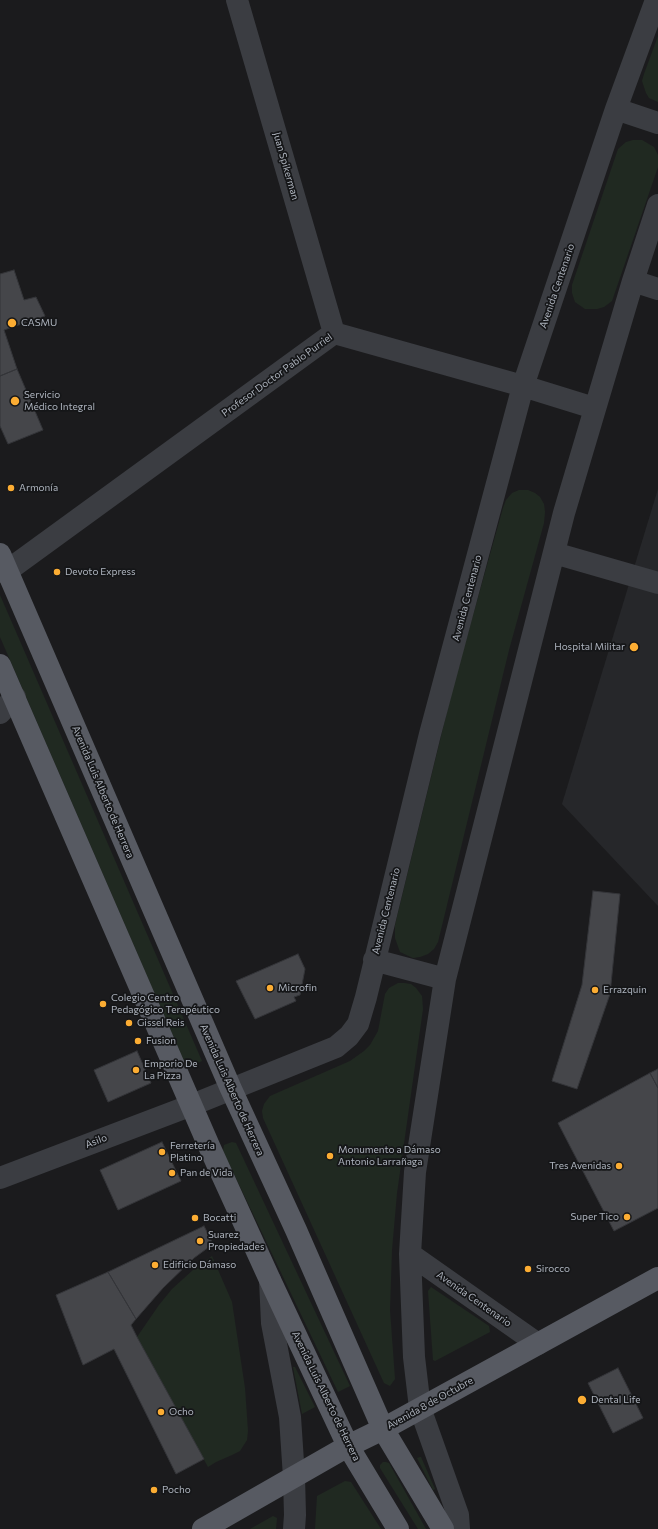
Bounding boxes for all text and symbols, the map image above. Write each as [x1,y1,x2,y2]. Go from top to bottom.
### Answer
street label: Juan Spikerman [271,131,301,201]
street label: Avenida Centenario [537,242,577,330]
marker: CASMU [6,317,18,329]
place label: CASMU [21,317,57,329]
street label: Profesor Doctor Pablo Purriel [219,331,335,419]
place label: Servicio Médico Integral [24,389,95,412]
marker: Servicio Médico Integral [9,395,21,407]
place label: Armonía [19,482,58,494]
marker: Armonía [6,483,16,493]
street label: Avenida Centenario [450,554,484,642]
place label: Devoto Express [65,566,136,578]
marker: Devoto Express [52,567,62,577]
place label: Hospital Militar [554,641,625,653]
marker: Hospital Militar [628,641,640,653]
street label: Avenida Luis Alberto de Herrera [70,724,136,860]
street label: Avenida Centenario [369,867,403,955]
place label: Microfin [278,982,317,994]
marker: Microfin [265,983,275,993]
place label: Errazquin [603,984,647,996]
marker: Errazquin [590,985,600,995]
place label: Colegio Centro Pedagógico Terapéutico [111,992,220,1016]
marker: Colegio Centro Pedagógico Terapéutico [98,999,108,1009]
place label: Gissel Reis [137,1017,184,1029]
marker: Gissel Reis [124,1018,134,1028]
street label: Avenida Luis Alberto de Herrera [197,1022,267,1158]
place label: Fusion [146,1035,176,1047]
marker: Fusion [133,1036,143,1046]
place label: Emporio De La Pizza [144,1058,198,1082]
marker: Emporio De La Pizza [131,1065,141,1075]
street label: Asilo [83,1131,109,1151]
place label: Ferretería Platino [170,1140,215,1164]
place label: Monumento a Dámaso Antonio Larrañaga [338,1144,441,1168]
marker: Ferretería Platino [157,1147,167,1157]
marker: Monumento a Dámaso Antonio Larrañaga [325,1151,335,1161]
place label: Tres Avenidas [549,1160,611,1172]
marker: Tres Avenidas [614,1161,624,1171]
place label: Pan de Vida [180,1167,233,1179]
marker: Pan de Vida [167,1168,177,1178]
place label: Super Tico [571,1211,619,1223]
place label: Bocatti [203,1212,236,1224]
marker: Super Tico [622,1212,632,1222]
marker: Bocatti [190,1213,200,1223]
place label: Suarez Propiedades [208,1229,264,1252]
marker: Suarez Propiedades [195,1236,205,1246]
place label: Edificio Dámaso [163,1259,236,1271]
marker: Edificio Dámaso [150,1260,160,1270]
place label: Sirocco [536,1263,570,1275]
marker: Sirocco [523,1264,533,1274]
street label: Avenida Centenario [434,1269,514,1329]
street label: Avenida Luis Alberto de Herrera [289,1329,363,1463]
street label: Avenida 8 de Octubre [385,1374,475,1432]
marker: Dental Life [576,1394,588,1406]
place label: Dental Life [591,1394,640,1406]
place label: Ocho [169,1406,194,1418]
marker: Ocho [156,1407,166,1417]
place label: Pocho [162,1484,191,1496]
marker: Pocho [149,1485,159,1495]

